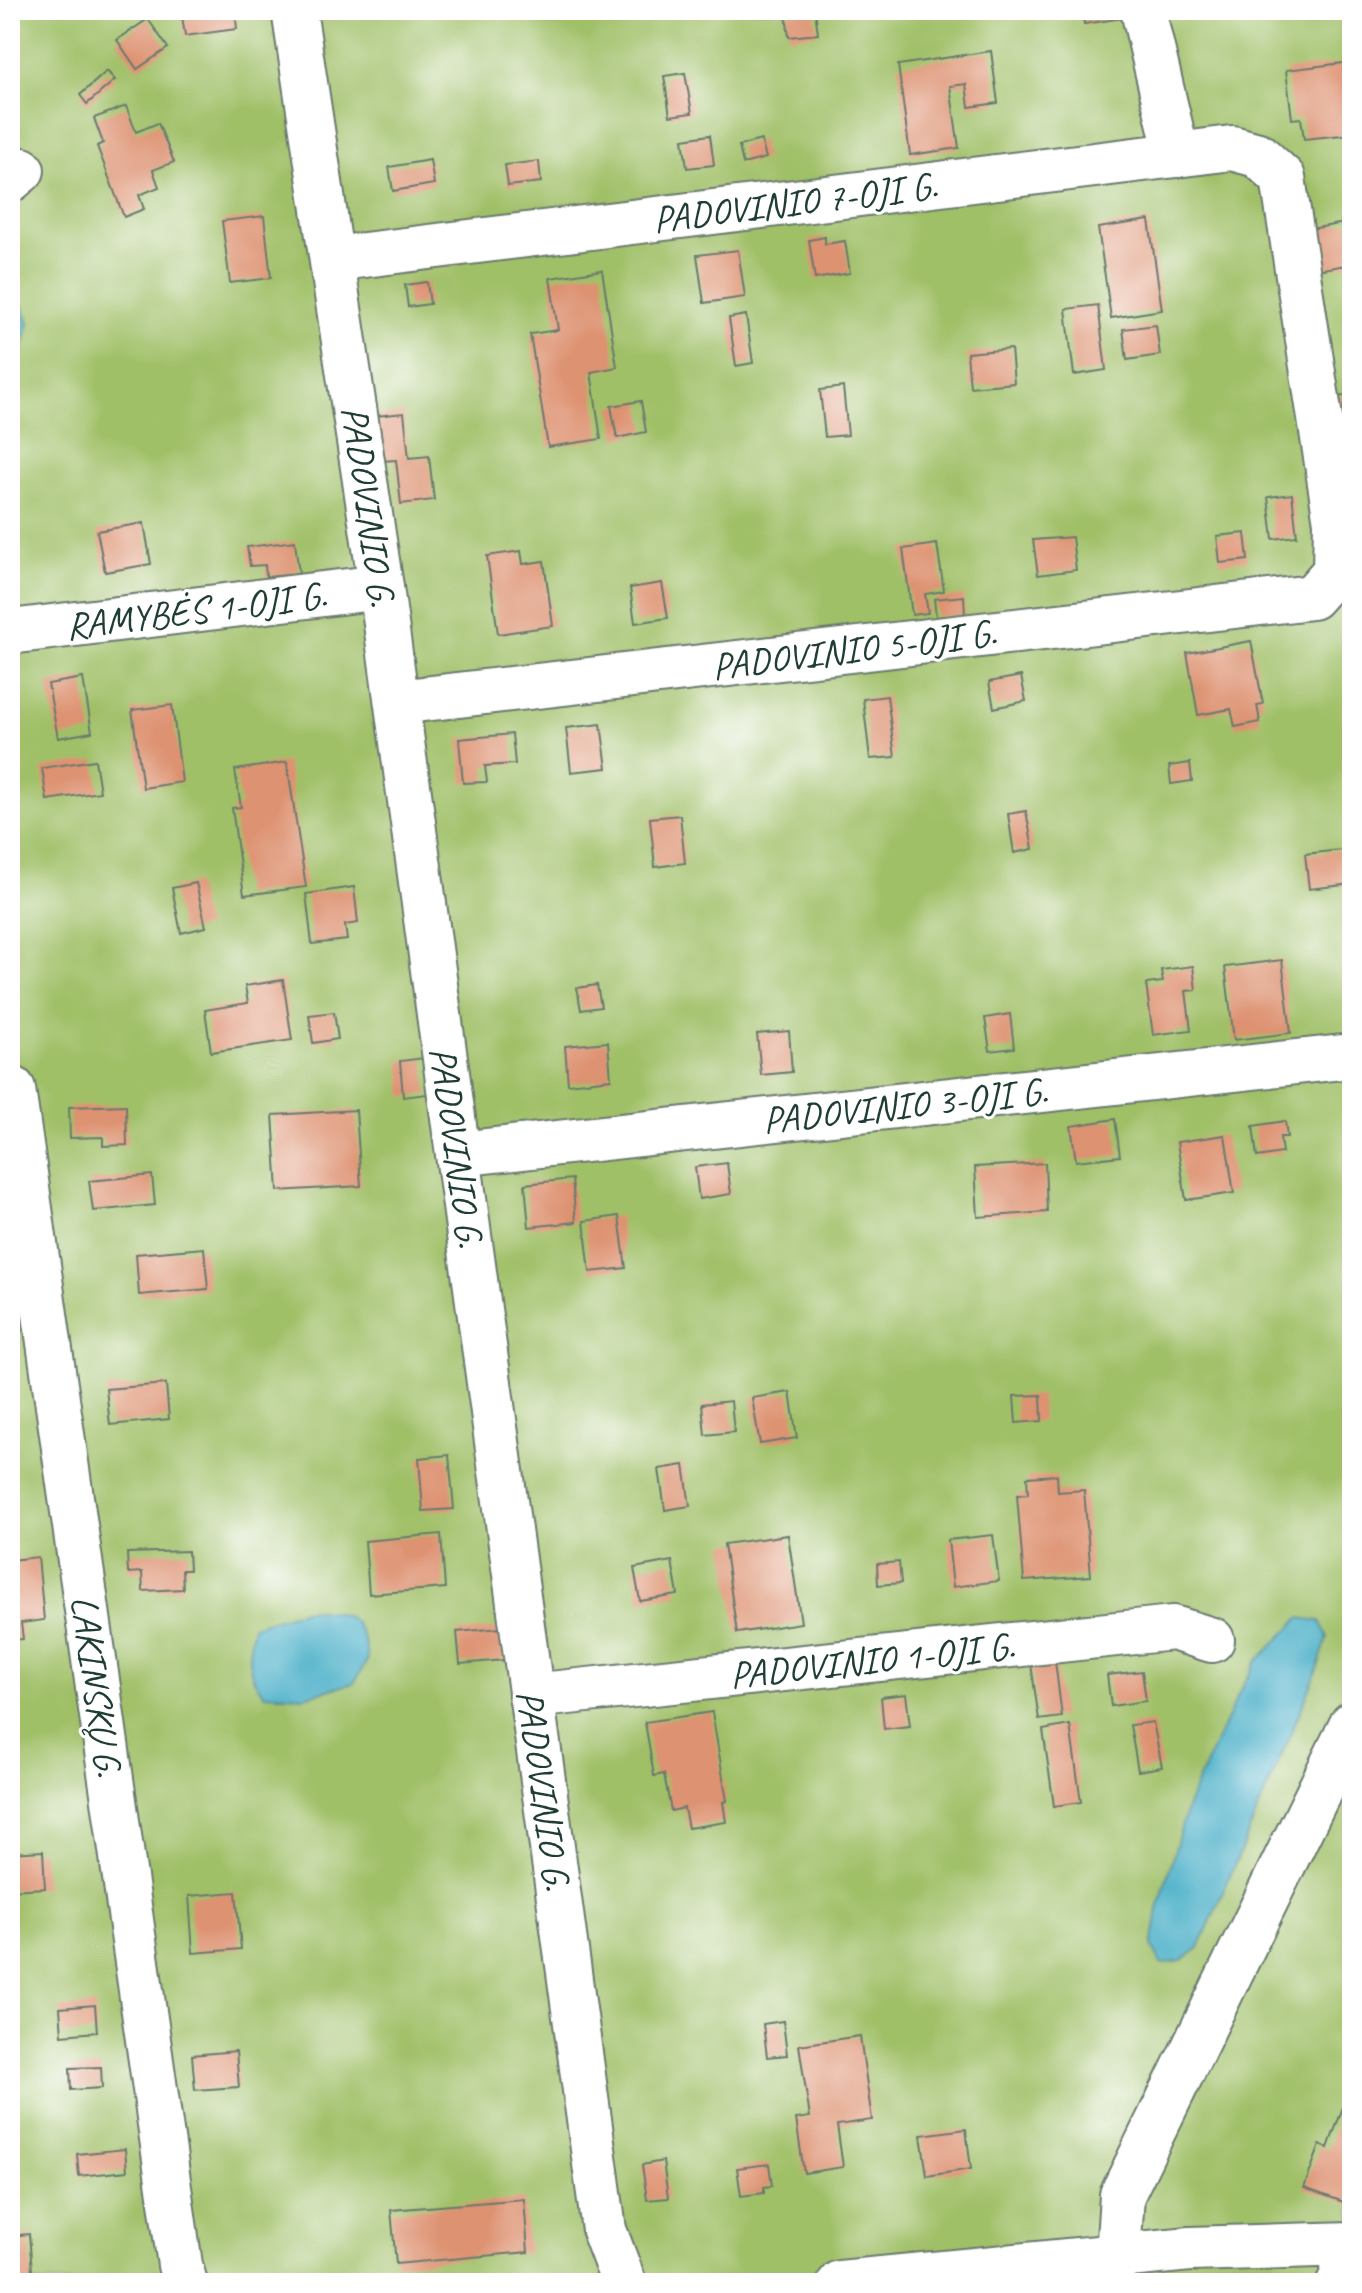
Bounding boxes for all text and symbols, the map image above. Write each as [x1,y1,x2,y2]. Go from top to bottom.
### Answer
street label: PADOVINIO 7-OJI G. [650,162,940,243]
street label: PADOVINIO G. [331,403,406,610]
street label: RAMYBĖS 1-OJI G. [63,571,330,650]
street label: PADOVINIO 5-OJI G. [709,609,999,690]
street label: PADOVINIO G. [419,1044,494,1251]
street label: PADOVINIO 3-OJI G. [760,1067,1050,1144]
street label: LAKINSKŲ G. [61,1593,132,1780]
street label: PADOVINIO 1-OJI G. [727,1622,1017,1699]
street label: PADOVINIO G. [506,1687,581,1894]

